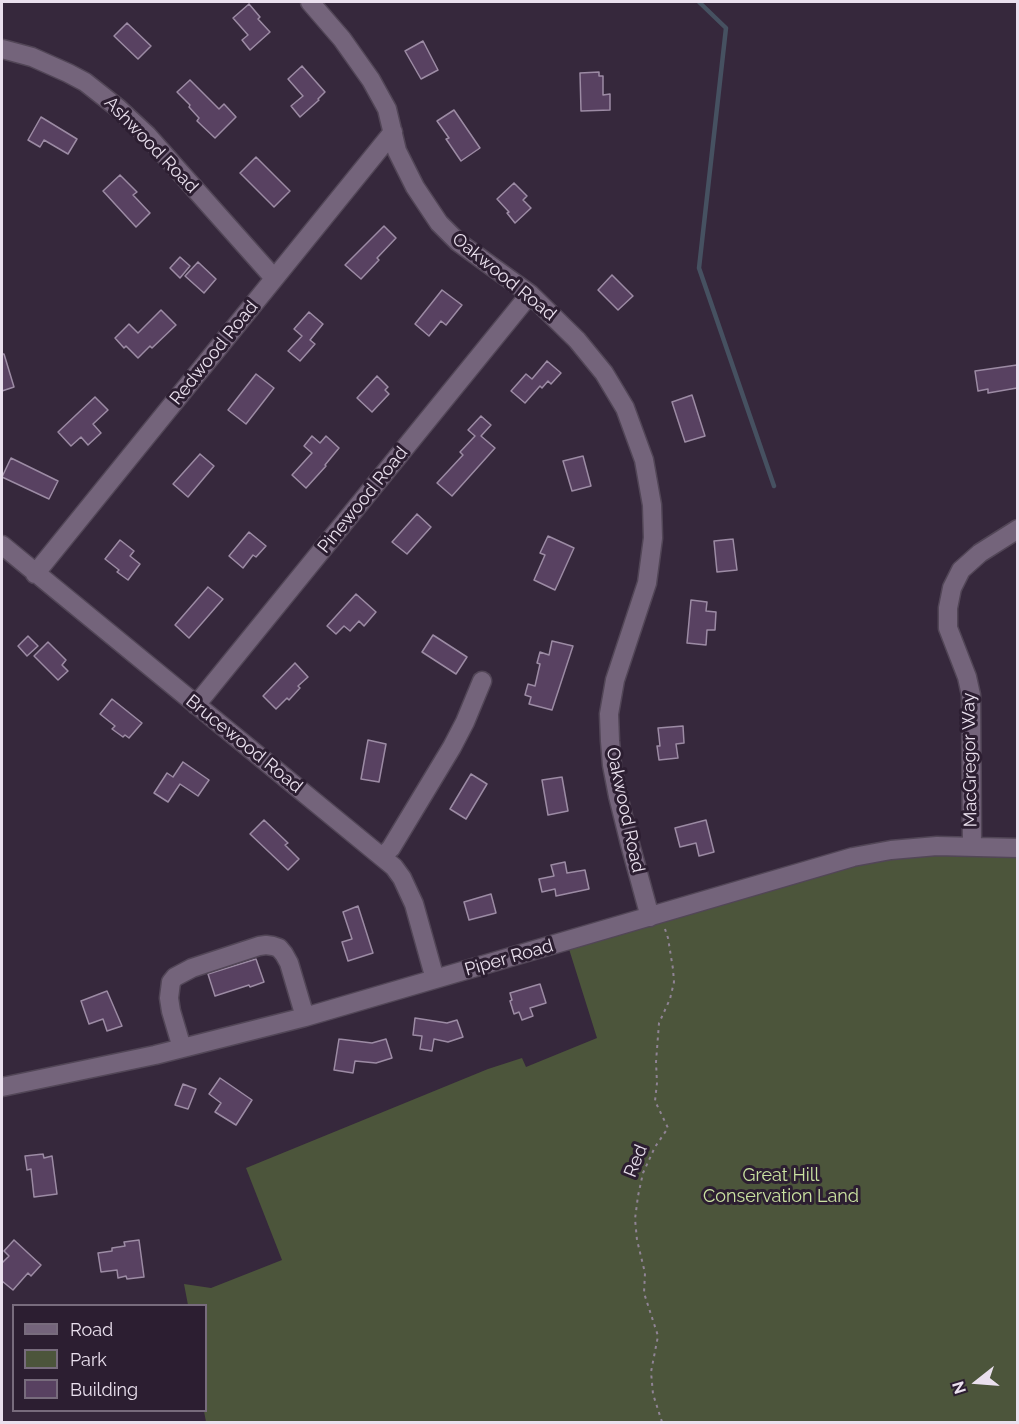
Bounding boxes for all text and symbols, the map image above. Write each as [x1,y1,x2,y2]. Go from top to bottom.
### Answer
street label: Ashwood Road [100,92,202,198]
street label: Oakwood Road [448,228,560,326]
street label: Redwood Road [165,297,263,409]
street label: Pinewood Road [314,442,412,558]
street label: Brucewood Road [181,690,307,798]
street label: MacGregor Way [958,692,982,828]
street label: Oakwood Road [601,745,649,875]
street label: Piper Road [462,935,556,981]
street label: Red [620,1142,652,1180]
park label: Great Hill Conservation Land [703,1165,859,1208]
legend [12,1304,207,1412]
text: Road [70,1319,113,1340]
text: Park [70,1349,107,1370]
north arrow [947,1352,1007,1412]
text: Building [70,1379,138,1400]
text: N [948,1379,970,1396]

